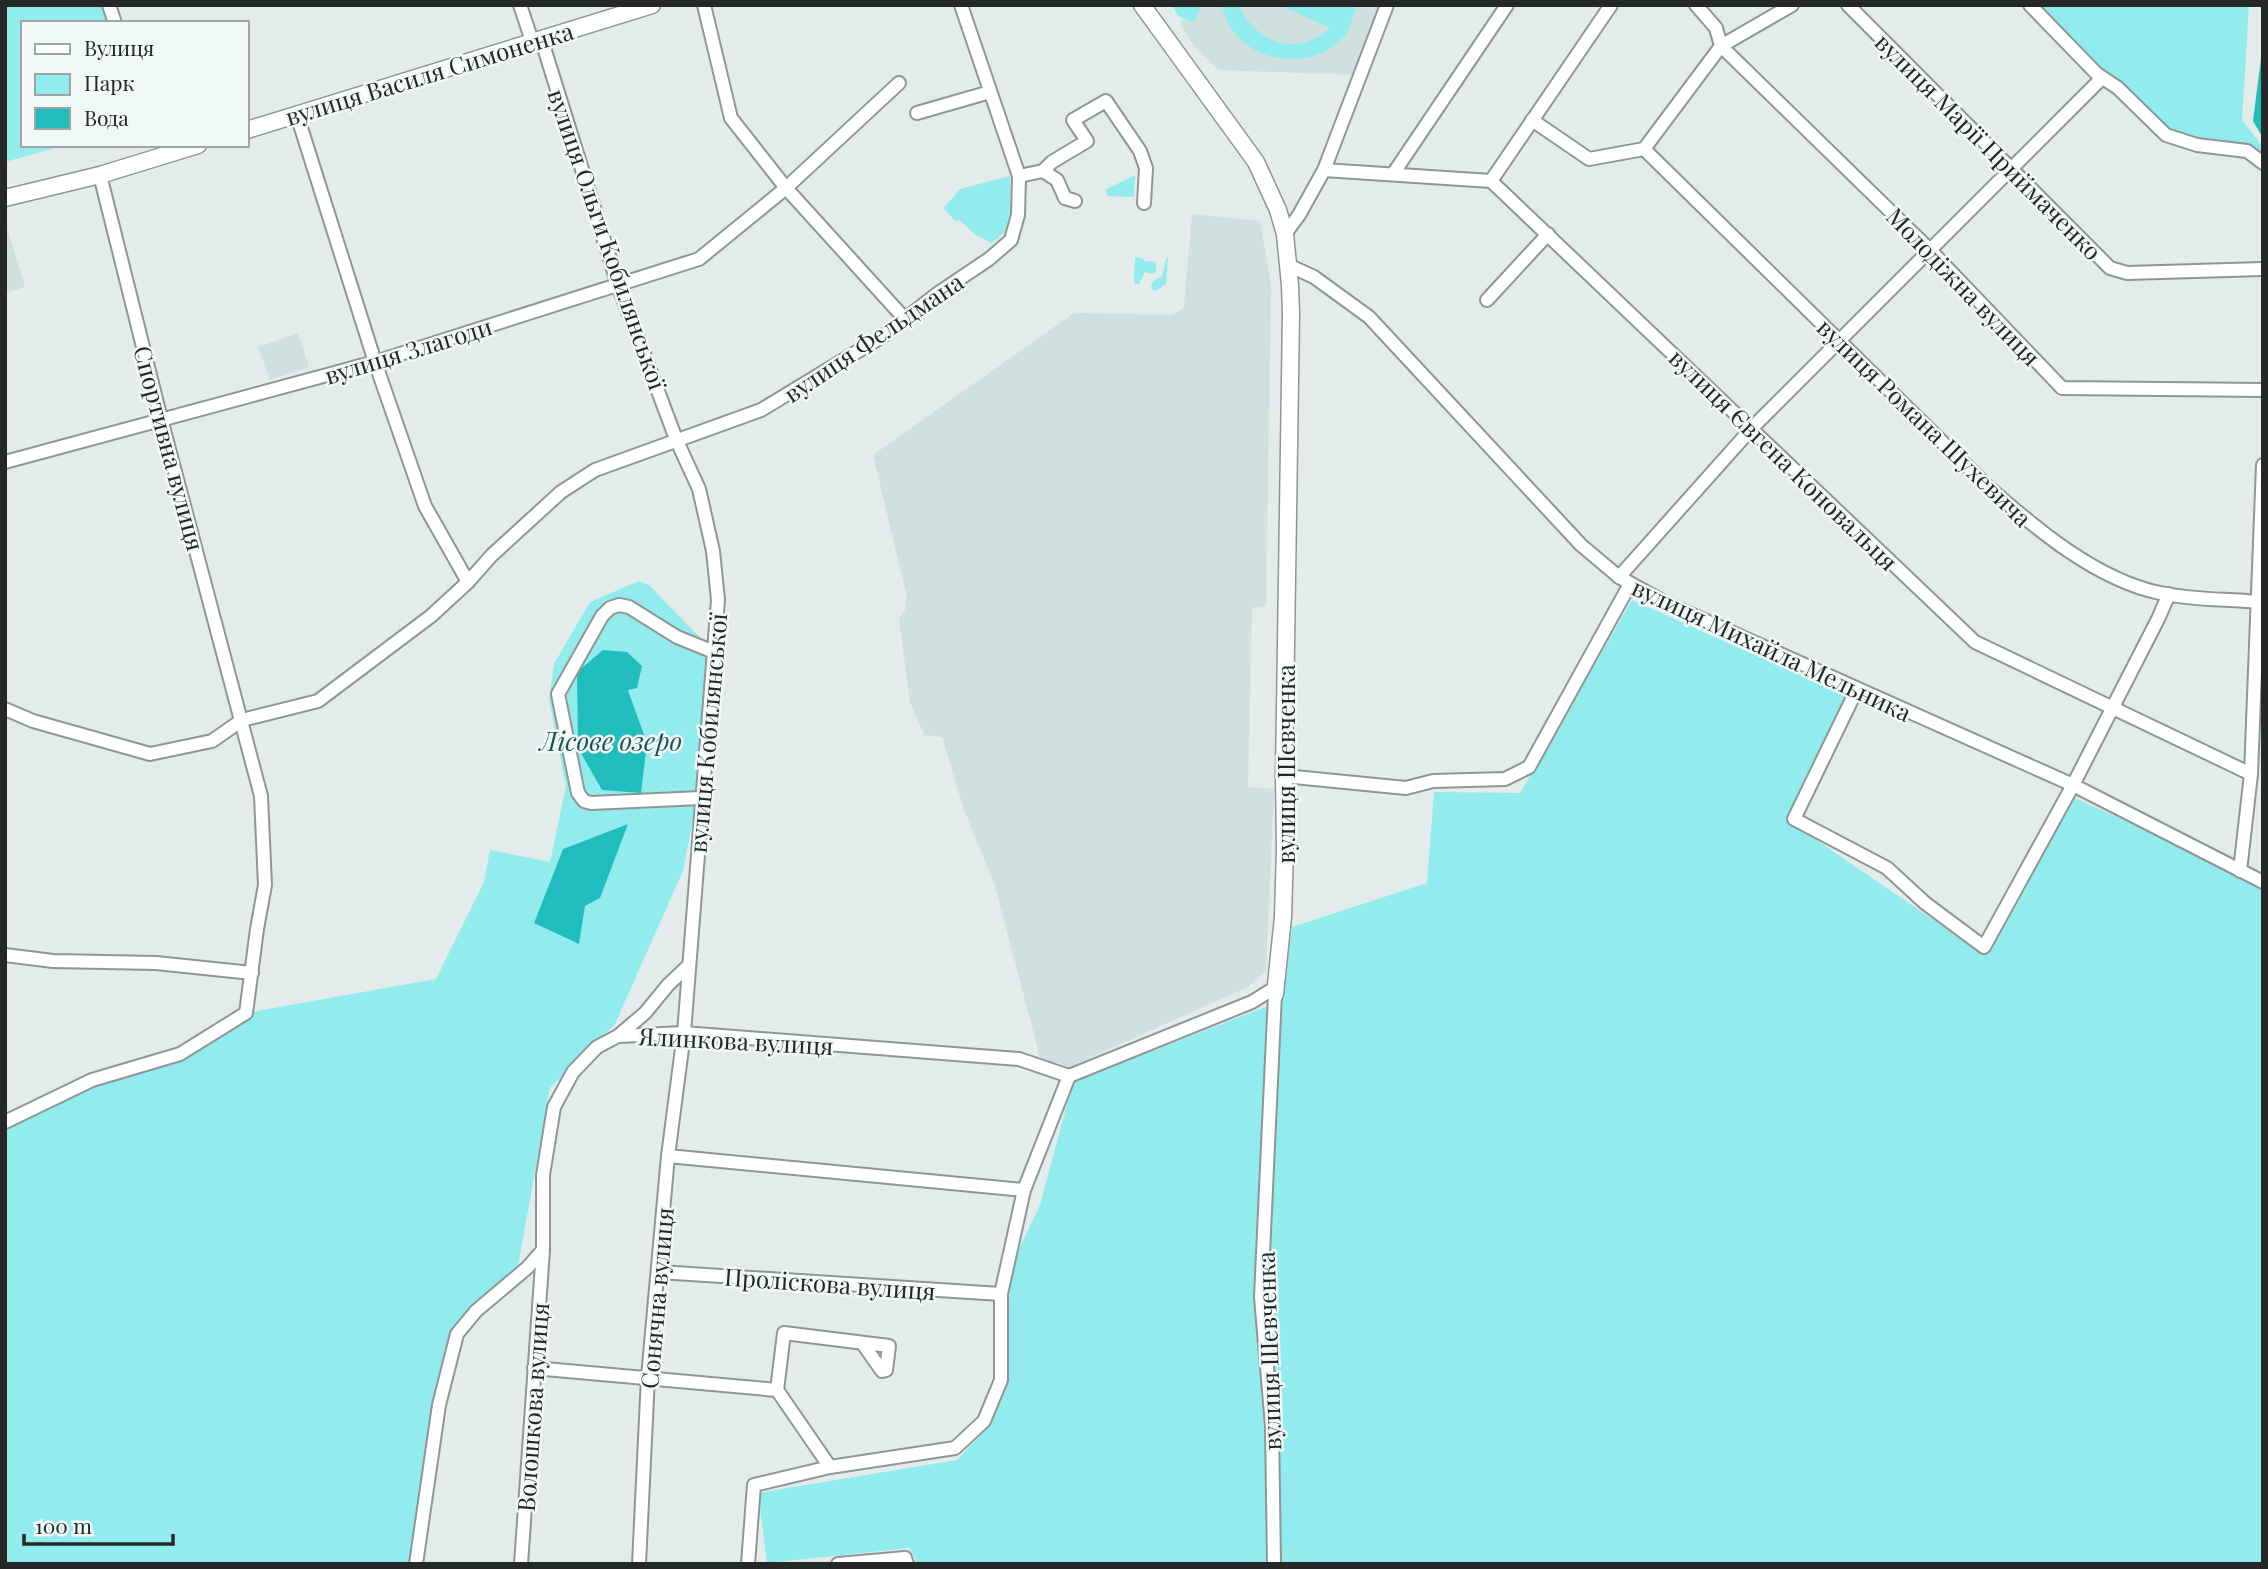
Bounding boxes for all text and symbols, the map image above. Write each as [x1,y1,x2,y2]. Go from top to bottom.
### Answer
street label: вулиця Василя Симоненка [281,14,577,132]
legend [21,21,248,147]
street label: вулиця Марії Приймаченко [1869,26,2109,266]
text: Вулиця [84,33,154,61]
text: Парк [84,68,134,96]
street label: вулиця Ольги Кобилянської [541,84,675,395]
text: Вода [84,103,129,131]
street label: Молодіжна вулиця [1880,200,2048,372]
street label: вулиця Фельдмана [777,265,969,409]
street label: вулиця Злагоди [320,309,496,391]
street label: вулиця Романа Шухевича [1811,311,2039,533]
street label: вулиця Євгена Коновальця [1663,341,1905,577]
street label: Спортивна вулиця [127,342,213,554]
street label: вулиця Михайла Мельника [1627,570,1917,728]
street label: вулиця Кобилянської [681,611,734,854]
street label: вулиця Шевченка [1269,664,1301,864]
water label: Лісове озеро [538,723,682,758]
street label: Ялинкова вулиця [637,1019,834,1061]
street label: Сонячна вулиця [632,1206,680,1390]
street label: вулиця Шевченка [1249,1251,1287,1451]
street label: Проліскова вулиця [723,1260,937,1306]
street label: Волошкова вулиця [509,1301,555,1513]
scale bar [24,1502,173,1546]
text: 100 m [35,1511,92,1539]

